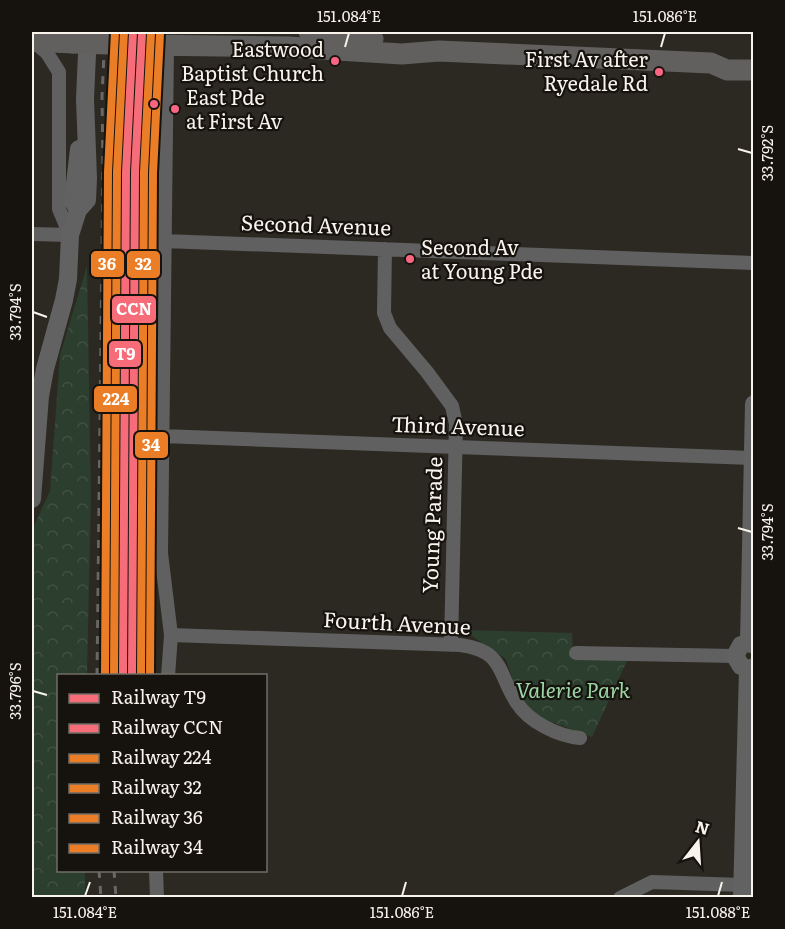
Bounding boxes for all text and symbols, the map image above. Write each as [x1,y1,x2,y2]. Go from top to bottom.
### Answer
text: 151.084°E [317,4,381,27]
text: 151.086°E [633,4,697,27]
place label: Eastwood Baptist Church [181,33,324,87]
place label: First Av after Ryedale Rd [525,43,649,97]
marker: Eastwood Baptist Church [329,55,341,67]
marker: First Av after Ryedale Rd [653,66,665,78]
place label: East Pde at First Av [186,81,282,135]
unlabelled marker [148,98,160,110]
marker: East Pde at First Av [169,103,181,115]
text: 33.792°S [755,125,778,181]
street label: Second Avenue [240,205,392,242]
place label: Second Av at Young Pde [421,231,543,285]
line badge: 36 [90,250,125,278]
line badge: 32 [126,250,161,279]
text: 36 [98,251,116,275]
text: 32 [134,251,152,275]
marker: Second Av at Young Pde [404,253,416,265]
text: 33.794°S [3,283,26,341]
line badge: CCN [111,295,157,324]
text: CCN [116,296,152,320]
line badge: T9 [108,340,142,368]
text: T9 [114,341,136,365]
line badge: 224 [93,385,138,413]
text: 224 [103,386,130,410]
street label: Third Avenue [391,407,525,442]
line badge: 34 [134,431,169,459]
text: 34 [142,432,161,456]
street label: Young Parade [413,456,448,594]
text: 33.794°S [755,503,778,561]
street label: Fourth Avenue [322,602,472,641]
text: 33.796°S [3,662,26,720]
park label: Valerie Park [516,673,631,704]
legend [57,674,267,872]
text: Railway T9 [111,683,206,710]
text: Railway CCN [111,713,223,740]
text: Railway 224 [111,743,211,770]
text: Railway 32 [111,773,202,800]
text: Railway 36 [111,803,203,830]
north arrow [668,812,728,872]
text: N [693,813,713,840]
text: Railway 34 [111,833,203,860]
text: 151.084°E [53,900,117,923]
text: 151.086°E [370,900,434,923]
text: 151.088°E [686,900,750,923]

